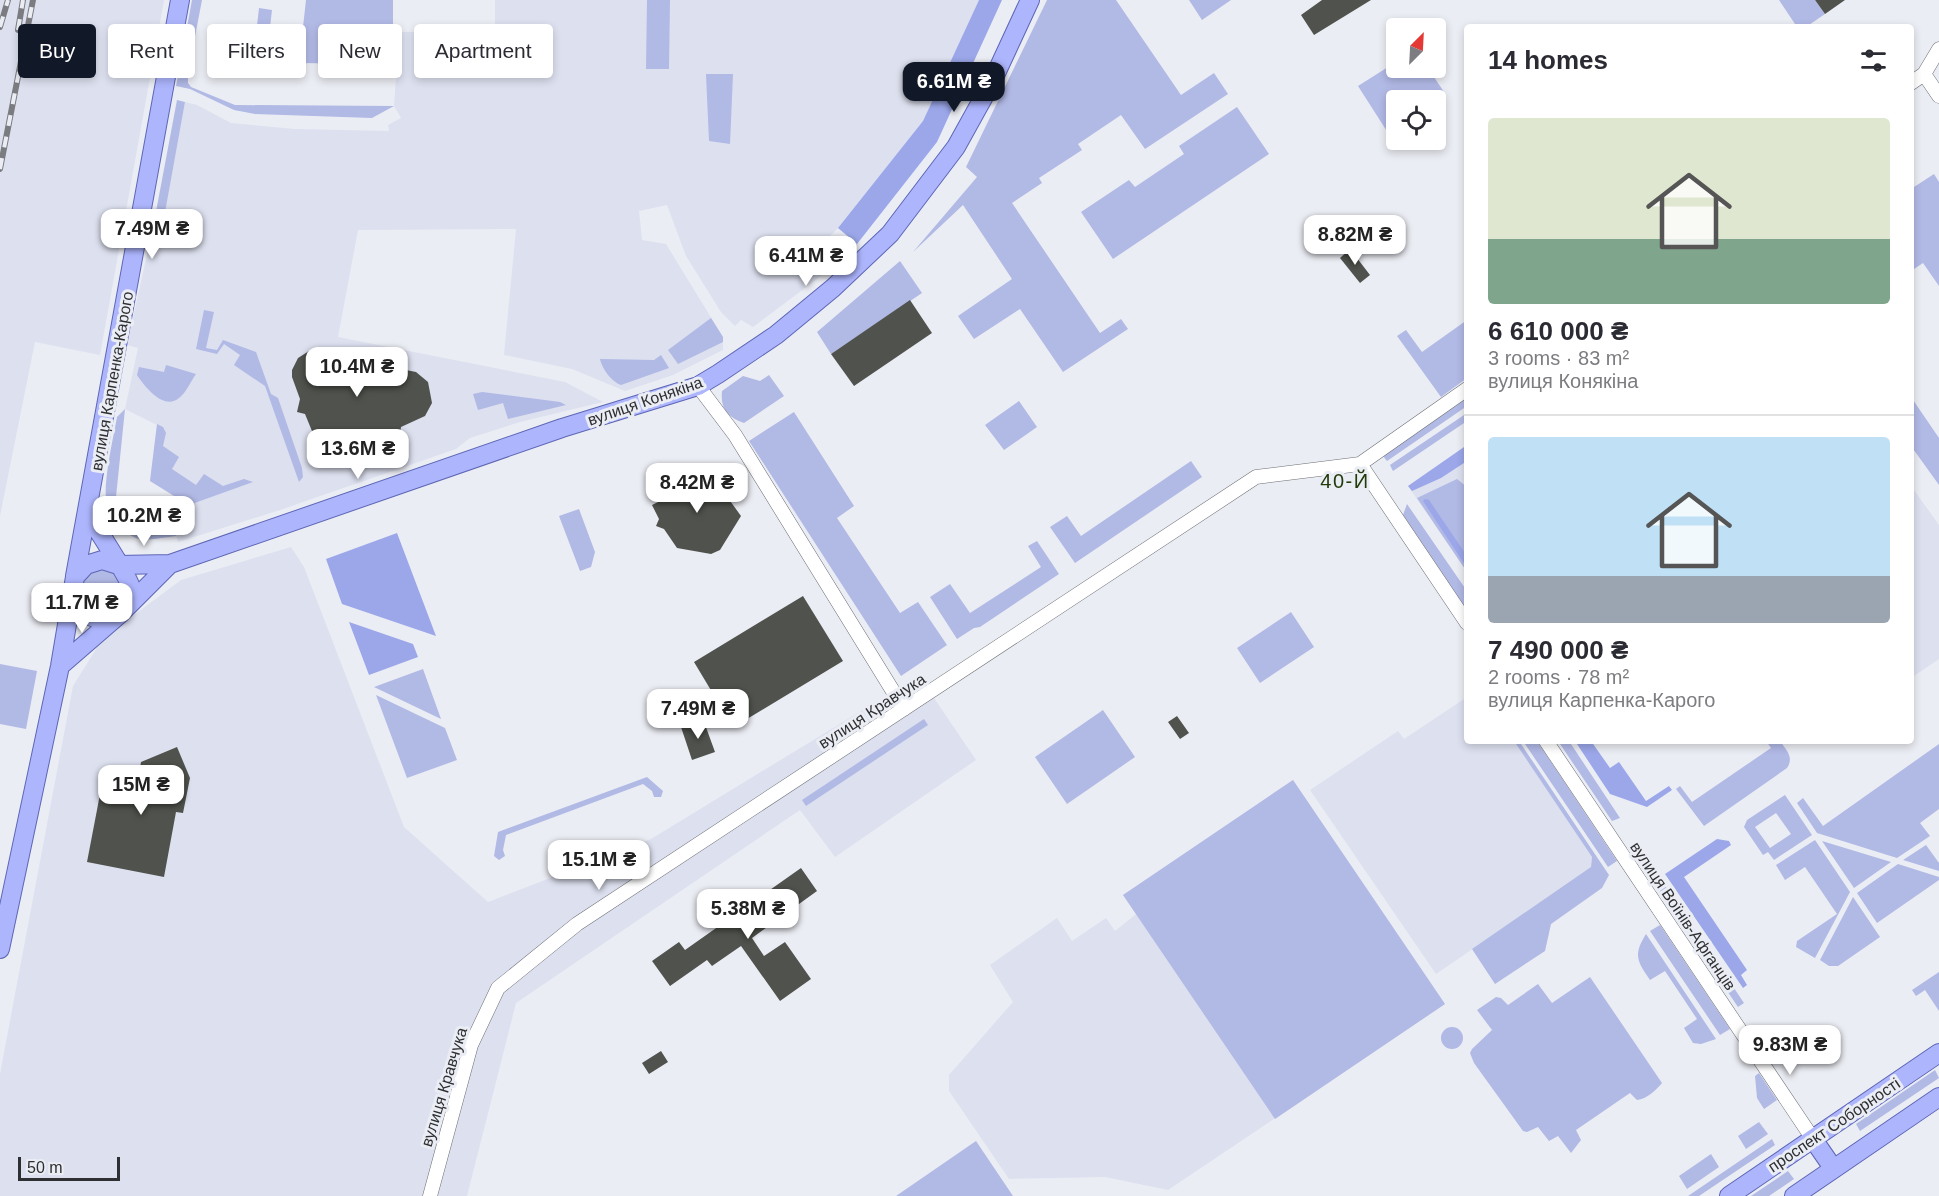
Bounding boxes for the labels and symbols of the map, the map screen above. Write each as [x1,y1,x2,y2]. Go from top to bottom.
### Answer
north arrow [1386,18,1446,78]
pin: 6.61M ₴ [899,62,1009,113]
pin: 7.49M ₴ [97,209,207,260]
pin: 8.82M ₴ [1300,215,1410,266]
pin: 6.41M ₴ [751,236,861,287]
street label: вулиця Карпенка-Карого [88,290,136,472]
pin: 10.4M ₴ [302,347,412,398]
street label: вулиця Конякіна [585,373,705,429]
pin: 13.6M ₴ [303,429,413,480]
pin: 8.42M ₴ [642,463,752,514]
district label: 40-Й [1320,469,1370,492]
pin: 10.2M ₴ [89,496,199,547]
pin: 11.7M ₴ [27,583,137,634]
street label: вулиця Кравчука [815,670,929,752]
pin: 7.49M ₴ [643,689,753,740]
pin: 15M ₴ [99,765,183,816]
street label: вулиця Воїнів-Афганців [1627,839,1739,993]
pin: 15.1M ₴ [544,840,654,891]
pin: 5.38M ₴ [693,889,803,940]
street label: вулиця Кравчука [418,1025,470,1149]
pin: 9.83M ₴ [1735,1025,1845,1076]
street label: проспект Соборності [1765,1075,1903,1175]
scale bar [18,1154,120,1182]

